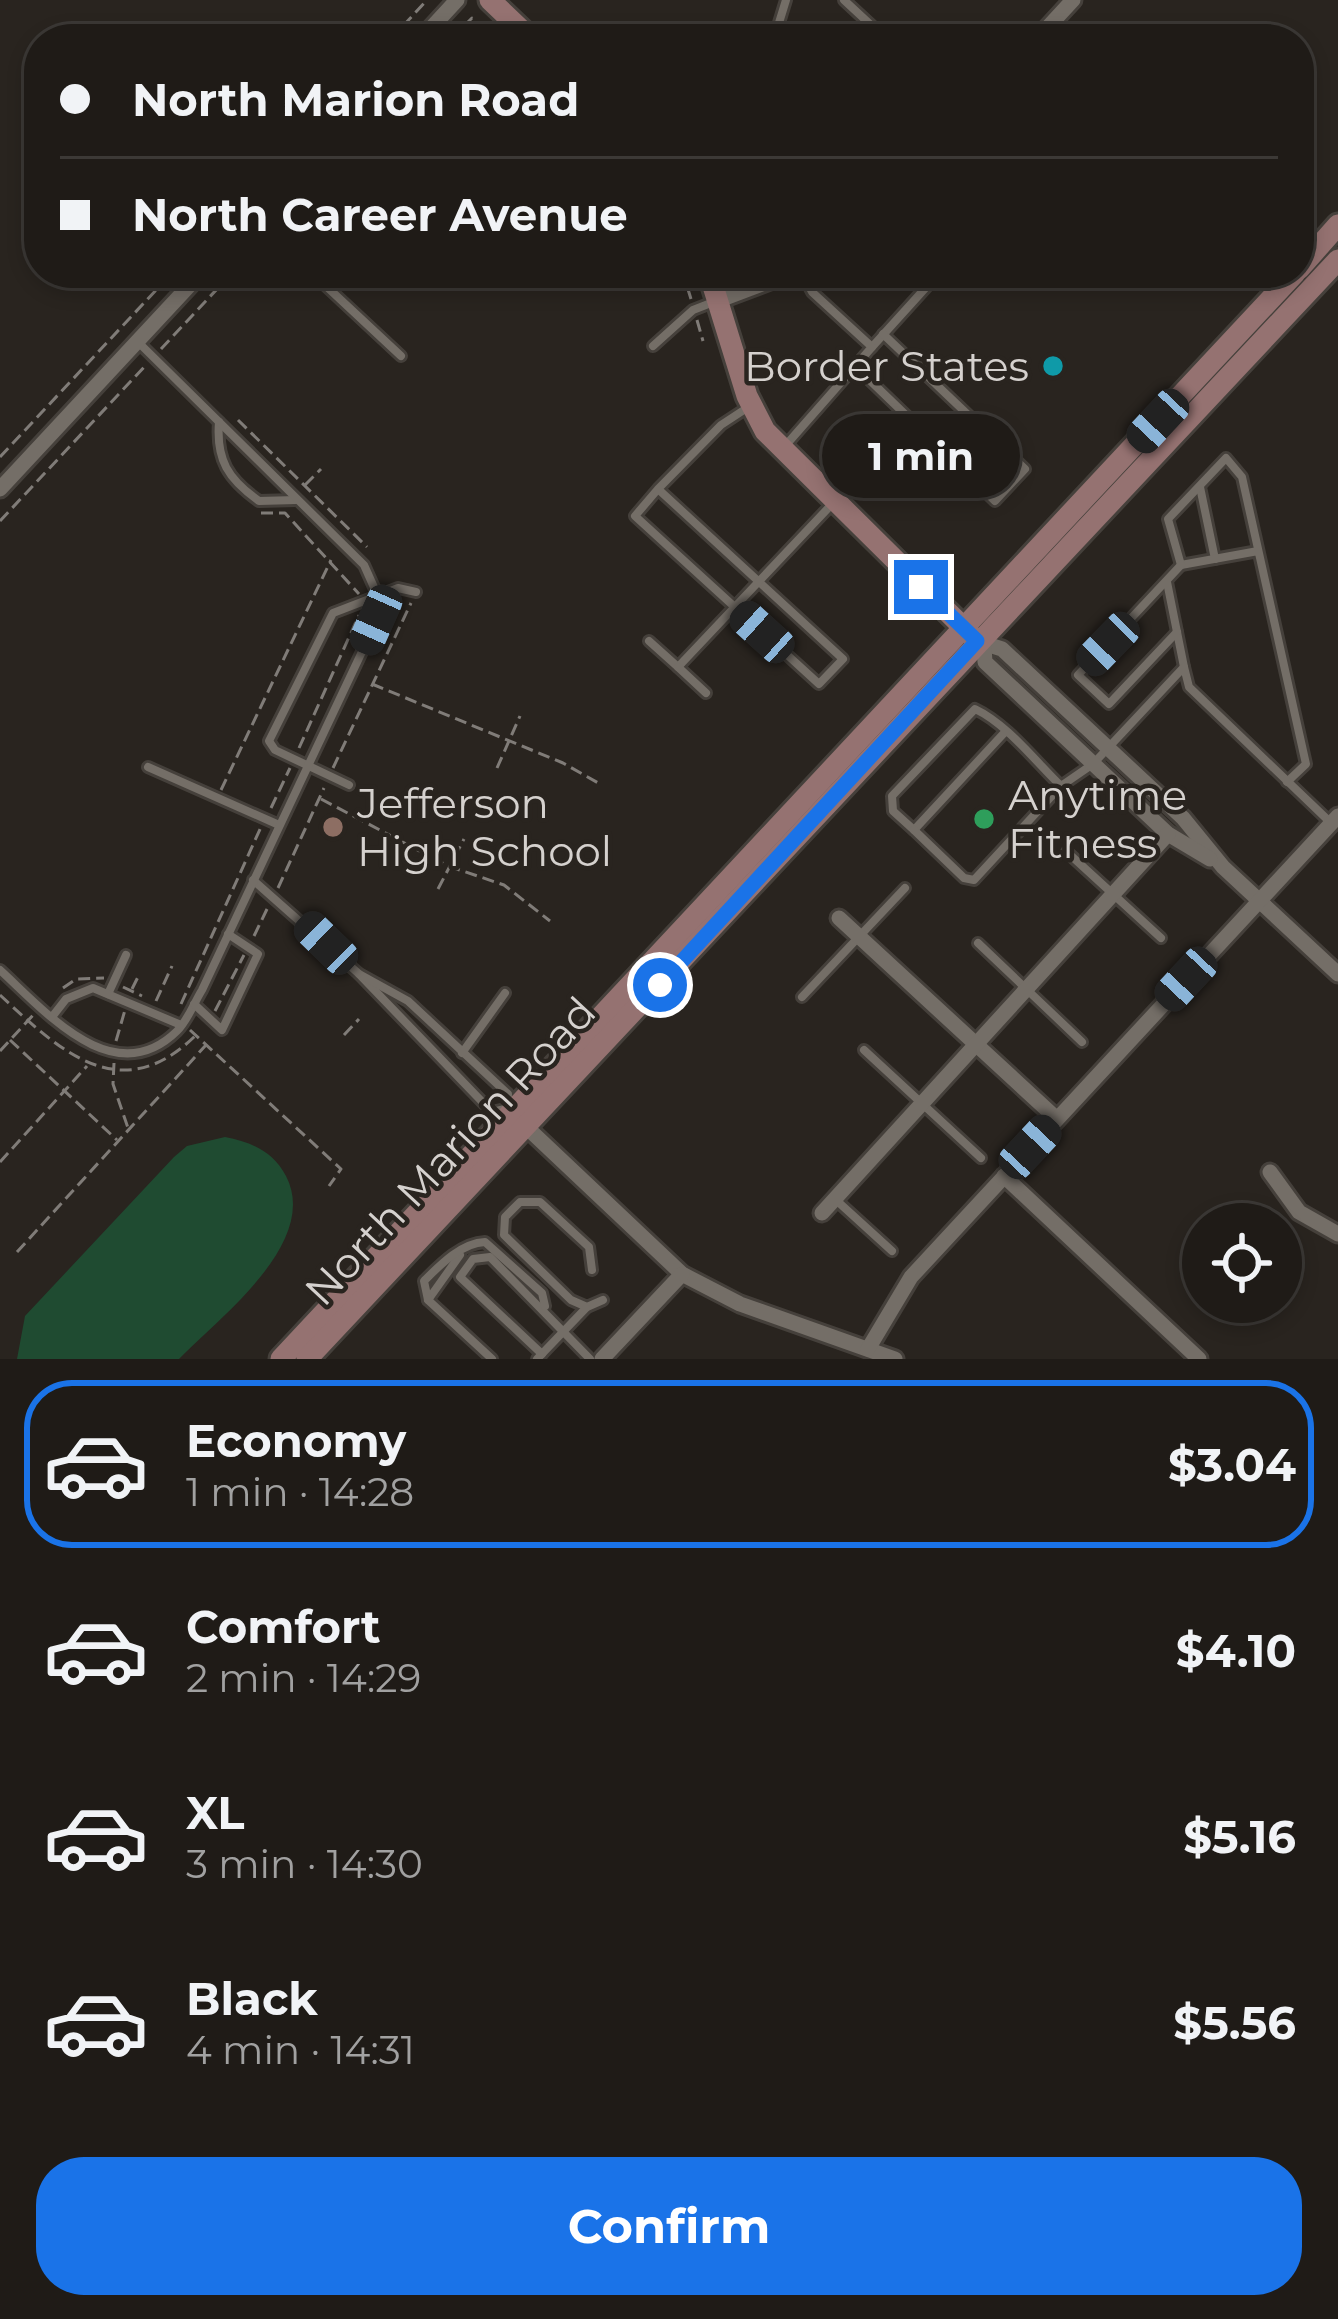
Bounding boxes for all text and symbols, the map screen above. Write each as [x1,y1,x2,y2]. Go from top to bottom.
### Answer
text: North Marion Road [132,72,579,127]
text: North Career Avenue [132,187,628,242]
place label: Border States [744,340,1029,392]
marker: Border States [1040,353,1066,379]
car [1120,382,1196,460]
callout: 1 min [822,413,1020,497]
text: 1 min [868,432,974,480]
route end [894,560,948,614]
car [345,580,407,660]
car [723,595,801,669]
car [1070,606,1146,682]
place label: Anytime Fitness [1008,769,1187,869]
place label: Jefferson High School [356,777,612,877]
marker: Anytime Fitness [971,806,997,832]
marker: Jefferson High School [320,814,346,840]
car [288,905,364,981]
car [1148,940,1224,1018]
route start [633,958,687,1012]
street label: North Marion Road [294,986,606,1316]
car [992,1108,1068,1186]
map controls [1182,1203,1302,1323]
button: locate [1182,1203,1302,1323]
icon: car [42,1410,150,1518]
text: Economy [186,1413,406,1468]
text: $3.04 [1168,1437,1296,1492]
text: 1 min · 14:28 [186,1468,414,1516]
icon: car [42,1596,150,1704]
text: Comfort [186,1599,381,1654]
text: $4.10 [1176,1623,1296,1678]
text: 2 min · 14:29 [186,1654,421,1702]
icon: car [42,1782,150,1890]
text: XL [186,1785,244,1840]
text: $5.16 [1183,1809,1296,1864]
text: 3 min · 14:30 [186,1840,423,1888]
icon: car [42,1968,150,2076]
text: Black [186,1971,318,2026]
text: $5.56 [1173,1995,1296,2050]
text: 4 min · 14:31 [186,2026,415,2074]
button: Confirm [36,2157,1302,2295]

